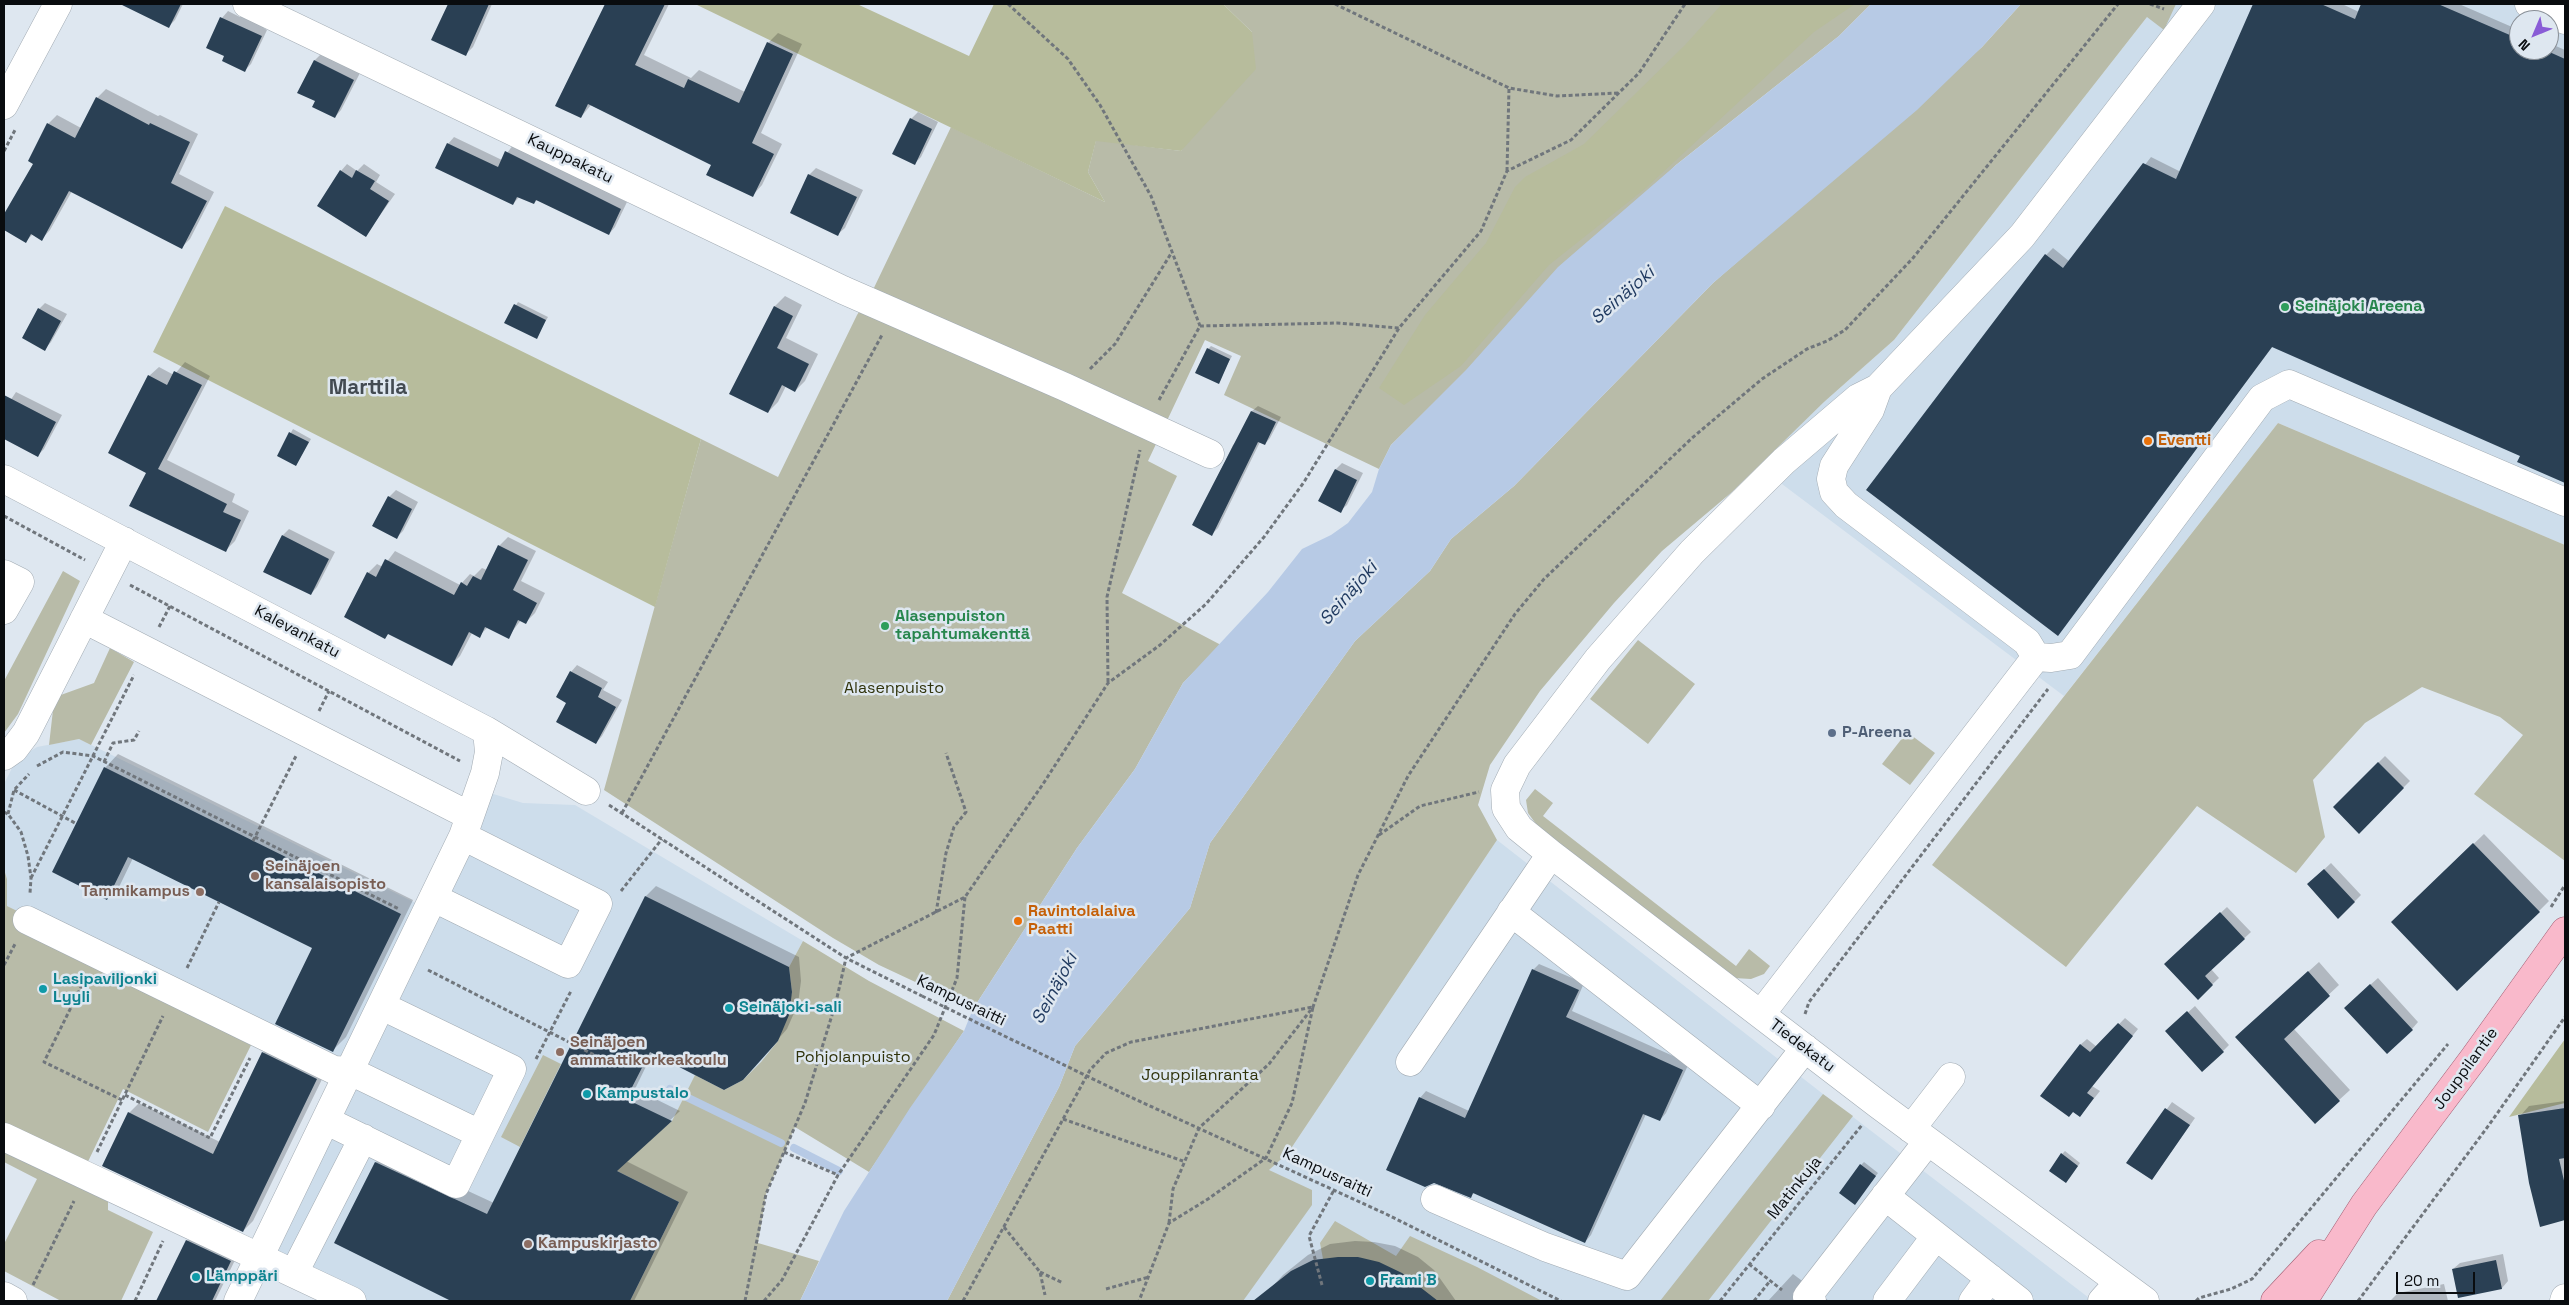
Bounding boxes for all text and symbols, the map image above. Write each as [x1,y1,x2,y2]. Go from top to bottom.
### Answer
north arrow [2509,10,2559,60]
text: N [2514,35,2534,55]
street label: Kauppakatu [524,130,616,188]
water label: Seinäjoki [1587,263,1659,329]
place label: Seinäjoki Areena [2295,297,2422,317]
marker: Seinäjoki Areena [2279,301,2291,313]
district label: Marttila [329,375,407,401]
place label: Eventti [2158,431,2211,451]
marker: Eventti [2142,435,2154,447]
water label: Seinäjoki [1316,558,1382,630]
street label: Kalevankatu [251,602,343,662]
place label: Alasenpuiston tapahtumakenttä [895,607,1030,645]
marker: Alasenpuiston tapahtumakenttä [879,620,891,632]
park label: Alasenpuisto [844,679,944,699]
place label: P-Areena [1842,723,1912,743]
marker: P-Areena [1826,727,1838,739]
place label: Seinäjoen kansalaisopisto [265,857,386,895]
marker: Seinäjoen kansalaisopisto [249,870,261,882]
place label: Tammikampus [81,882,190,902]
marker: Tammikampus [194,886,206,898]
place label: Ravintolalaiva Paatti [1028,902,1135,940]
marker: Ravintolalaiva Paatti [1012,915,1024,927]
water label: Seinäjoki [1027,950,1083,1028]
place label: Lasipaviljonki Lyyli [53,970,157,1008]
street label: Kampusraitti [913,971,1009,1031]
marker: Lasipaviljonki Lyyli [37,983,49,995]
place label: Seinäjoki-sali [739,998,842,1018]
marker: Seinäjoki-sali [723,1002,735,1014]
street label: Tiedekatu [1766,1015,1838,1077]
street label: Jouppilantie [2430,1024,2502,1114]
place label: Seinäjoen ammattikorkeakoulu [570,1033,727,1071]
marker: Seinäjoen ammattikorkeakoulu [554,1046,566,1058]
park label: Pohjolanpuisto [795,1048,911,1068]
park label: Jouppilanranta [1141,1066,1259,1086]
place label: Kampustalo [597,1084,689,1104]
marker: Kampustalo [581,1088,593,1100]
street label: Kampusraitti [1279,1144,1375,1202]
street label: Matinkuja [1764,1153,1826,1223]
place label: Kampuskirjasto [538,1234,657,1254]
marker: Kampuskirjasto [522,1238,534,1250]
scale bar [2399,1262,2478,1294]
place label: Lämppäri [206,1267,278,1287]
marker: Lämppäri [190,1271,202,1283]
place label: Frami B [1380,1271,1437,1291]
text: 20 m [2404,1271,2439,1290]
marker: Frami B [1364,1275,1376,1287]

